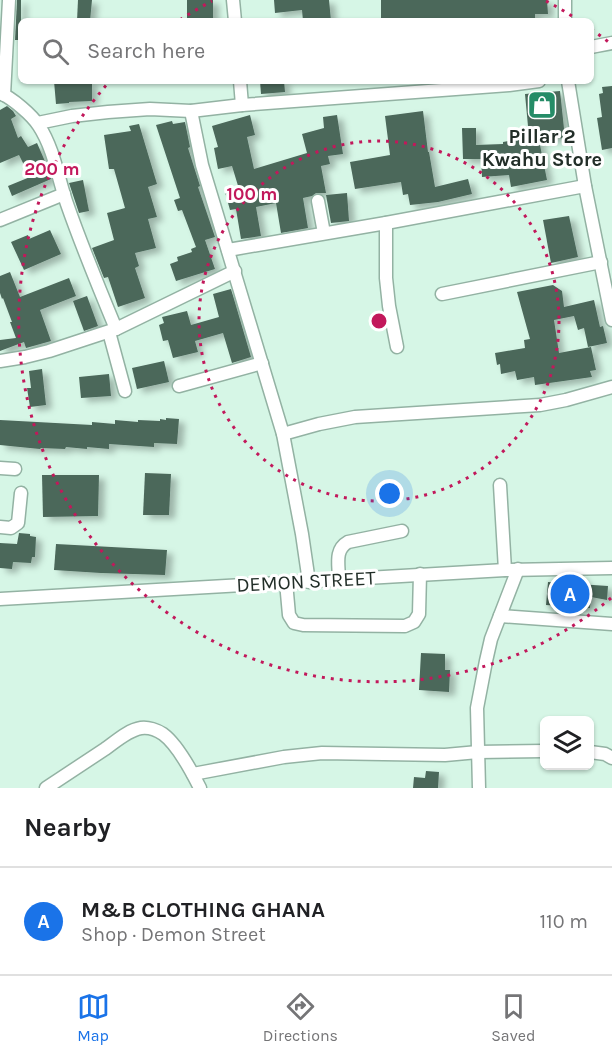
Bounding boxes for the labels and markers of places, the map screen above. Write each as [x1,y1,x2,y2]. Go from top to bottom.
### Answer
shop icon: Pillar 2 Kwahu Store [526,89,558,121]
place label: Pillar 2 Kwahu Store [482,125,602,171]
centre of rings [369,311,389,331]
pin: A [550,572,590,616]

